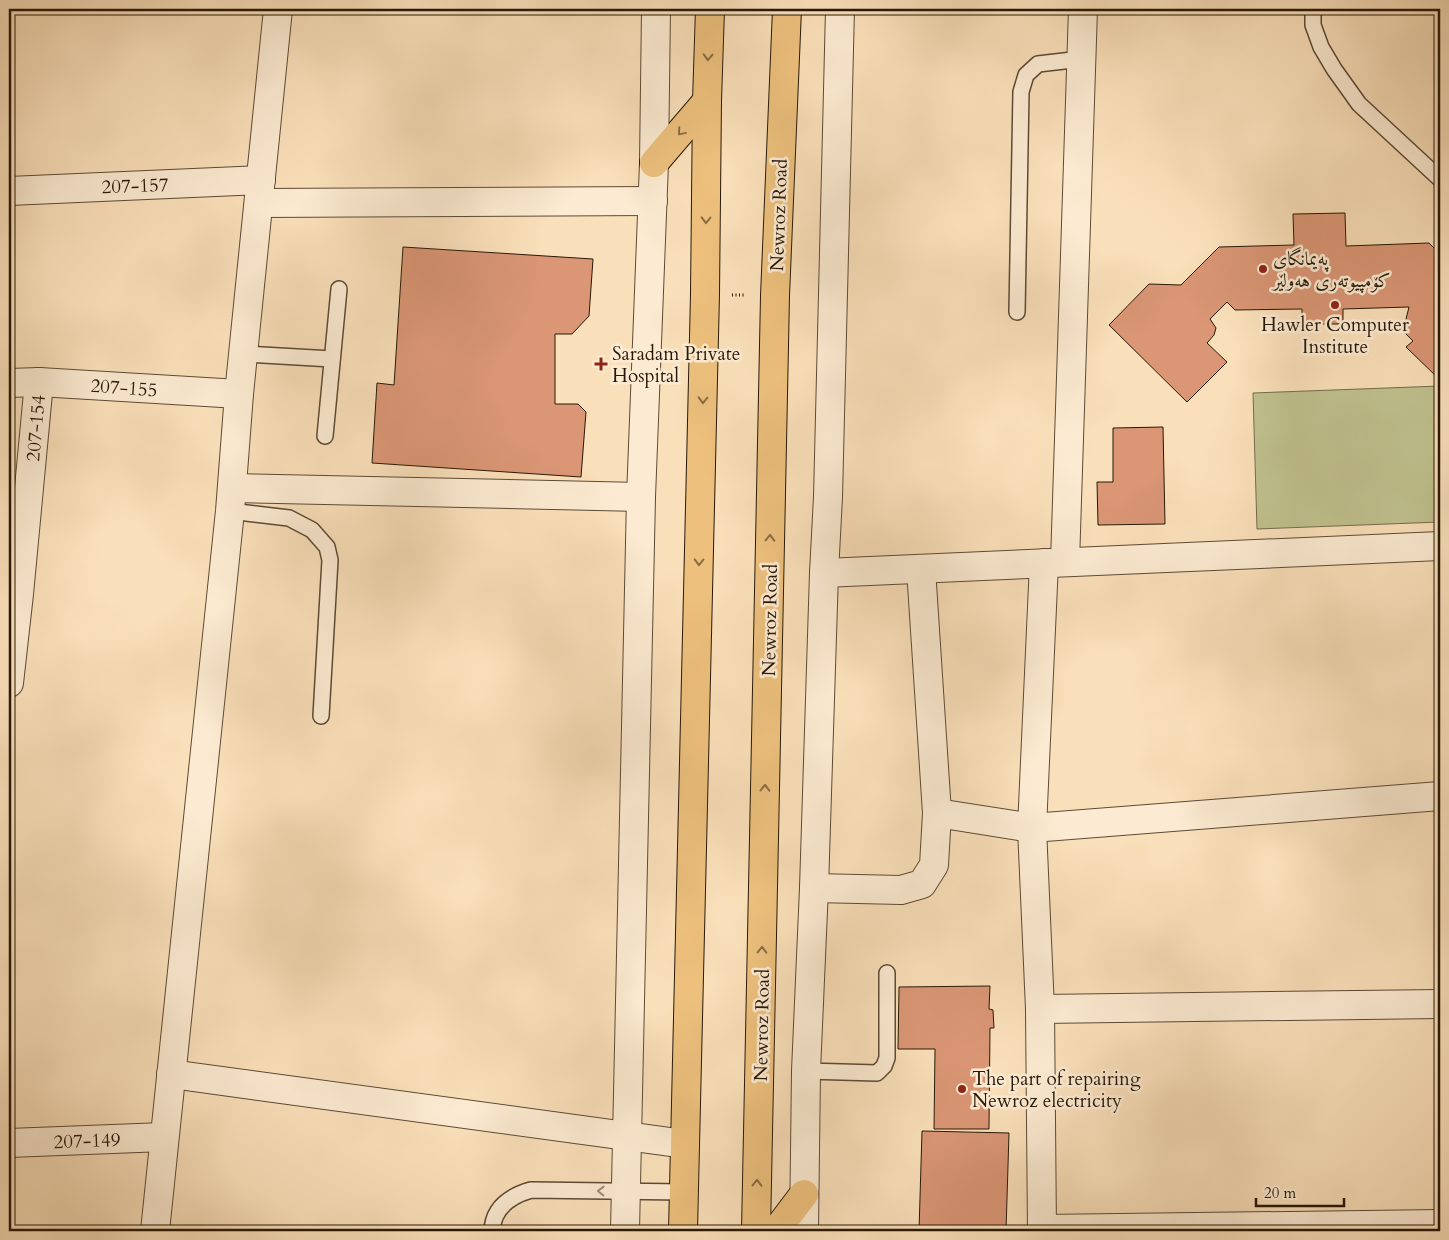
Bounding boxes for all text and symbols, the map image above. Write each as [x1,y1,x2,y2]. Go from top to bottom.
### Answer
one-way arrow [703,54,713,62]
one-way arrow [677,126,686,135]
street label: Newroz Road [764,158,794,272]
street label: 207-157 [101,172,169,200]
one-way arrow [701,216,711,224]
place label: پەیمانگای کۆمپیوتەری هەولێر [1271,246,1390,294]
marker: پەیمانگای کۆمپیوتەری هەولێر [1257,263,1269,275]
marker: Hawler Computer Institute [1329,299,1341,311]
place label: Hawler Computer Institute [1261,312,1409,360]
place label: Saradam Private Hospital [612,341,740,389]
marker: Saradam Private Hospital [594,357,608,371]
street label: 207-155 [90,373,158,403]
street label: 207-154 [20,393,52,463]
one-way arrow [697,396,708,404]
one-way arrow [765,533,776,541]
one-way arrow [694,559,704,567]
street label: Newroz Road [756,563,784,677]
one-way arrow [760,783,771,791]
one-way arrow [757,946,767,954]
street label: Newroz Road [748,968,776,1082]
place label: The part of repairing Newroz electricity [972,1066,1141,1114]
marker: The part of repairing Newroz electricity [956,1083,968,1095]
street label: 207-149 [53,1127,121,1155]
scale bar [1256,1175,1344,1207]
one-way arrow [752,1178,763,1186]
text: 20 m [1264,1183,1296,1203]
one-way arrow [596,1185,604,1196]

